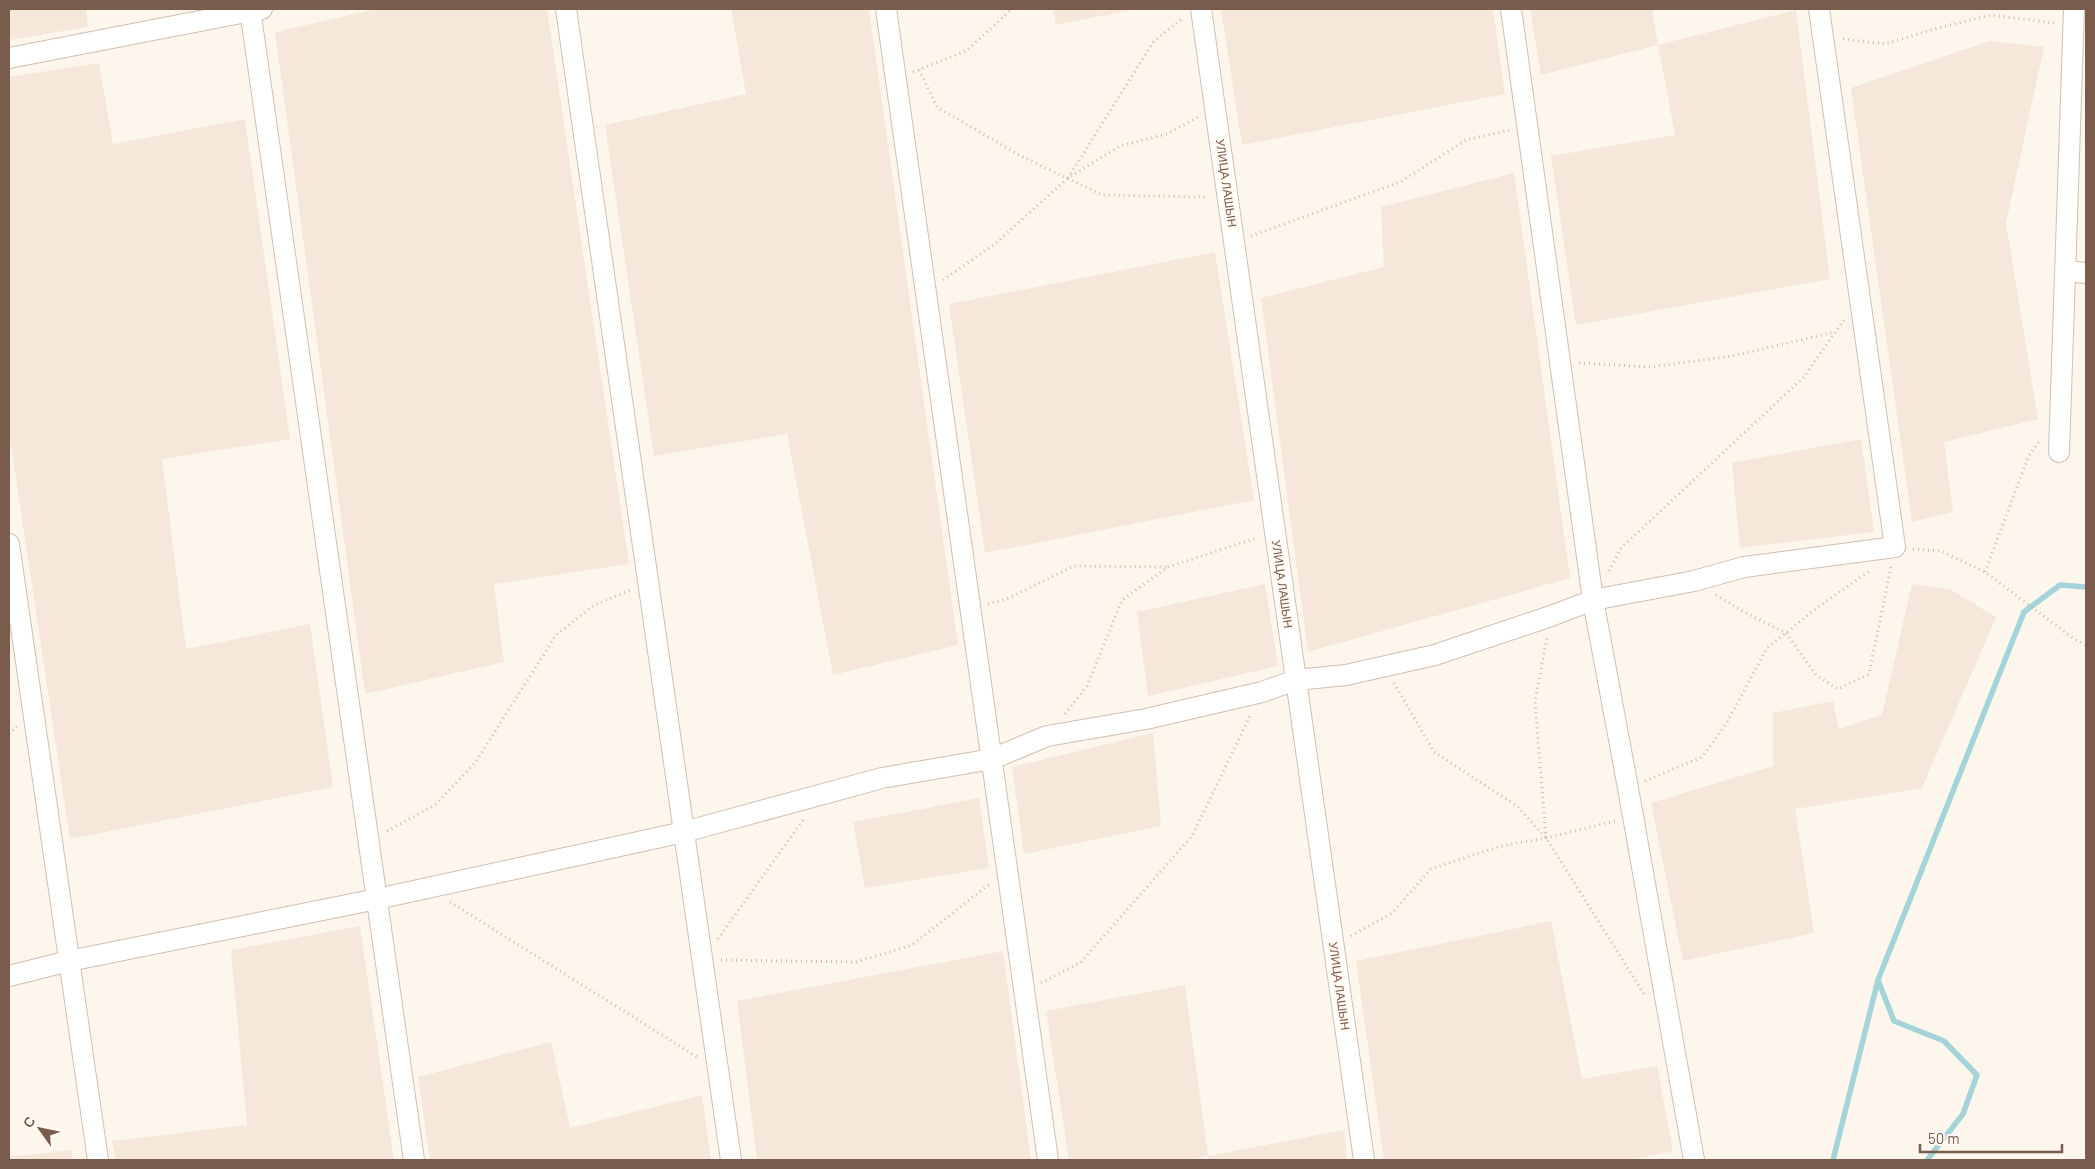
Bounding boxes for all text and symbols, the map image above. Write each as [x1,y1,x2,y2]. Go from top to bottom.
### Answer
street label: УЛИЦА ЛАШЫН [1213,138,1240,228]
street label: УЛИЦА ЛАШЫН [1269,539,1296,629]
street label: УЛИЦА ЛАШЫН [1326,941,1353,1031]
north arrow [15,1104,65,1154]
text: С [19,1113,39,1131]
scale bar [1920,1122,2062,1154]
text: 50 m [1928,1129,1960,1147]

